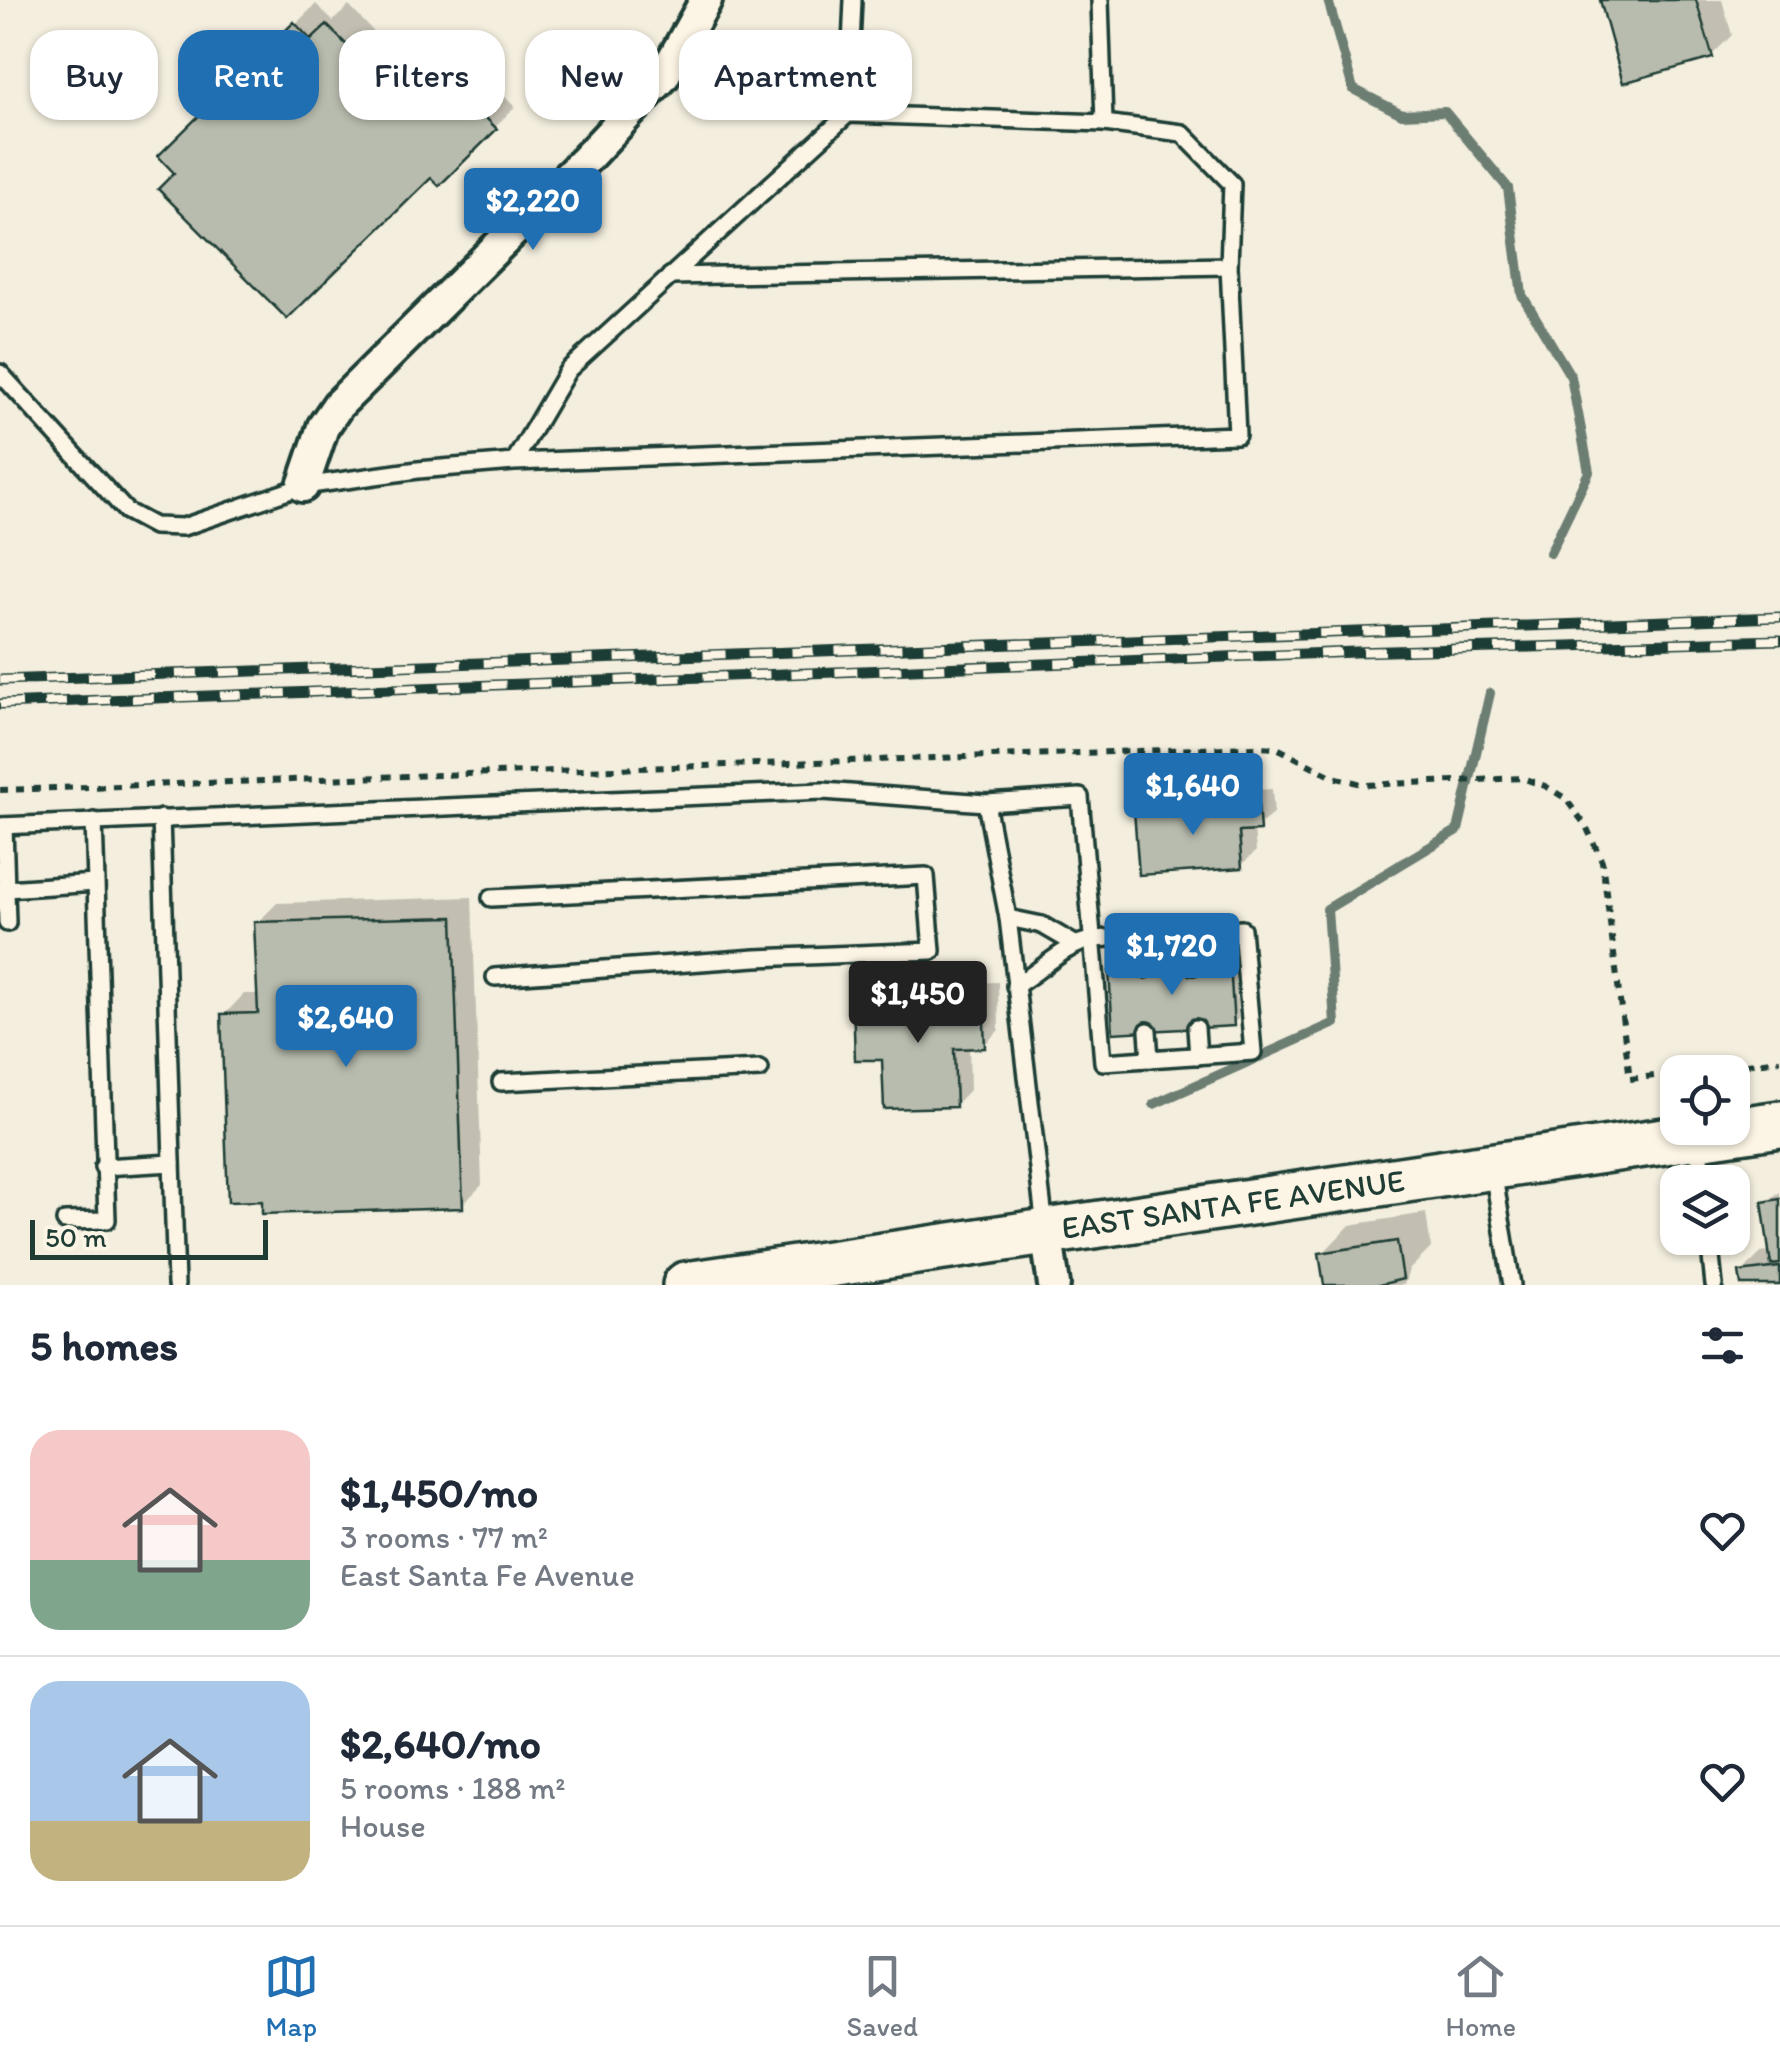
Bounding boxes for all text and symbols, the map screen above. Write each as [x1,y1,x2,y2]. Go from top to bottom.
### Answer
chip: Buy [30,30,158,120]
chip: Rent [178,30,319,120]
chip: Filters [339,30,505,120]
chip: New [525,30,659,120]
chip: Apartment [679,30,912,120]
pin: $2,220 [452,168,614,253]
text: $2,220 [486,181,580,219]
pin: $1,640 [1112,753,1274,838]
text: $1,640 [1146,766,1240,804]
pin: $1,720 [1091,913,1253,998]
text: $1,720 [1126,926,1218,964]
pin: $1,450 [837,961,999,1046]
text: $1,450 [871,974,965,1012]
pin: $2,640 [265,985,427,1070]
text: $2,640 [298,998,394,1036]
map controls [1660,1055,1750,1255]
button: locate [1660,1055,1750,1145]
street label: EAST SANTA FE AVENUE [1059,1161,1407,1247]
button: layers [1660,1165,1750,1255]
scale bar [30,1215,268,1260]
text: 50 m [45,1220,107,1254]
icon: filters [1695,1318,1750,1373]
text: 5 homes [30,1320,178,1371]
text: $1,450/mo [340,1467,538,1518]
icon: home [110,1470,230,1590]
icon: heart [1695,1503,1750,1558]
text: 3 rooms · 77 m² [340,1518,548,1556]
text: East Santa Fe Avenue [340,1556,635,1594]
text: $2,640/mo [340,1718,541,1769]
icon: home [110,1721,230,1841]
icon: heart [1695,1754,1750,1809]
text: 5 rooms · 188 m² [340,1769,566,1807]
text: House [340,1807,426,1845]
tab: Map [264,1949,319,2043]
tab: Saved [846,1949,918,2043]
tab: Home [1446,1949,1516,2043]

